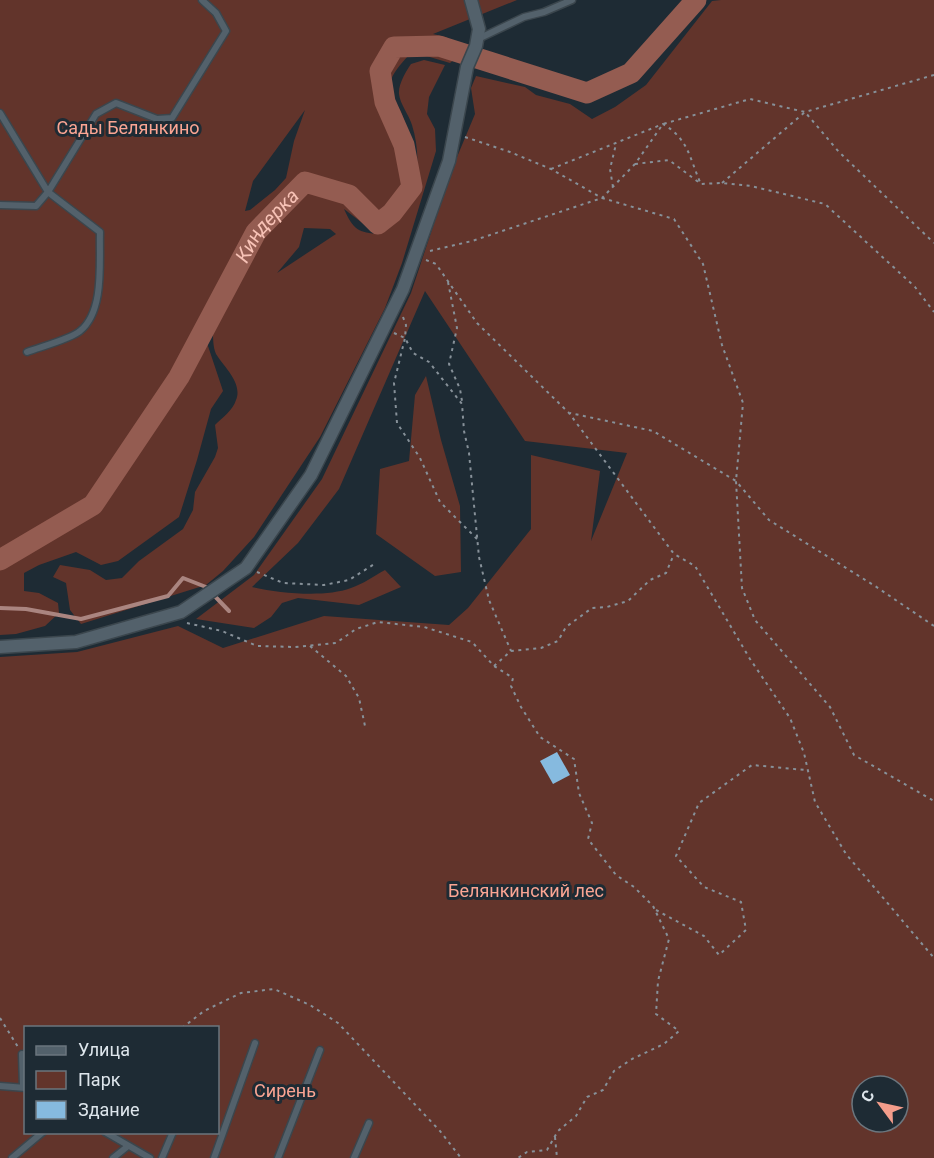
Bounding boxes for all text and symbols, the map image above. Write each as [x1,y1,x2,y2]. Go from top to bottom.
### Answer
park label: Сады Белянкино [56,117,200,138]
water label: Киндерка [230,184,304,267]
park label: Белянкинский лес [448,880,604,901]
legend [24,1026,219,1134]
text: Улица [78,1039,130,1060]
text: Парк [78,1069,121,1090]
north arrow [850,1074,910,1134]
park label: Сирень [254,1080,316,1101]
text: С [857,1087,879,1106]
text: Здание [78,1099,140,1120]

